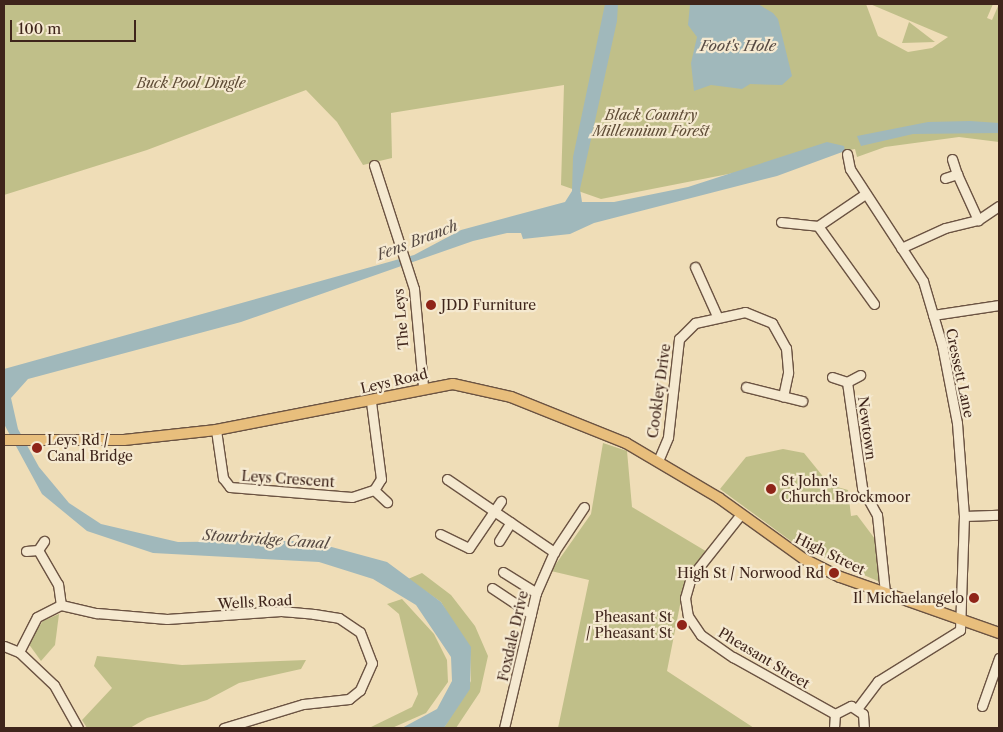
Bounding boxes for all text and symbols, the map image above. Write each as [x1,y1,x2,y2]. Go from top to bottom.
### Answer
scale bar [12,10,139,42]
text: 100 m [18,19,61,38]
water label: Foot's Hole [700,37,776,55]
park label: Buck Pool Dingle [136,75,246,91]
park label: Black Country Millennium Forest [593,107,709,140]
water label: Fens Branch [374,216,460,264]
street label: The Leys [390,288,412,350]
place label: JDD Furniture [441,297,536,313]
marker: JDD Furniture [425,299,437,311]
street label: Cressett Lane [942,327,978,419]
street label: Cookley Drive [644,342,674,440]
street label: Leys Road [359,365,429,397]
street label: Newtown [854,395,880,461]
place label: Leys Rd / Canal Bridge [47,432,133,464]
marker: Leys Rd / Canal Bridge [31,442,43,454]
street label: Leys Crescent [241,467,335,491]
place label: St John's Church Brockmoor [781,473,910,506]
marker: St John's Church Brockmoor [765,483,777,495]
water label: Stourbridge Canal [202,526,330,552]
street label: High Street [792,530,868,578]
place label: High St / Norwood Rd [677,565,824,581]
marker: High St / Norwood Rd [828,567,840,579]
street label: Foxdale Drive [494,589,532,683]
place label: Il Michaelangelo [853,590,964,606]
street label: Wells Road [217,592,293,612]
marker: Il Michaelangelo [968,592,980,604]
place label: Pheasant St / Pheasant St [586,609,672,642]
marker: Pheasant St / Pheasant St [676,619,688,631]
street label: Pheasant Street [715,624,813,692]

